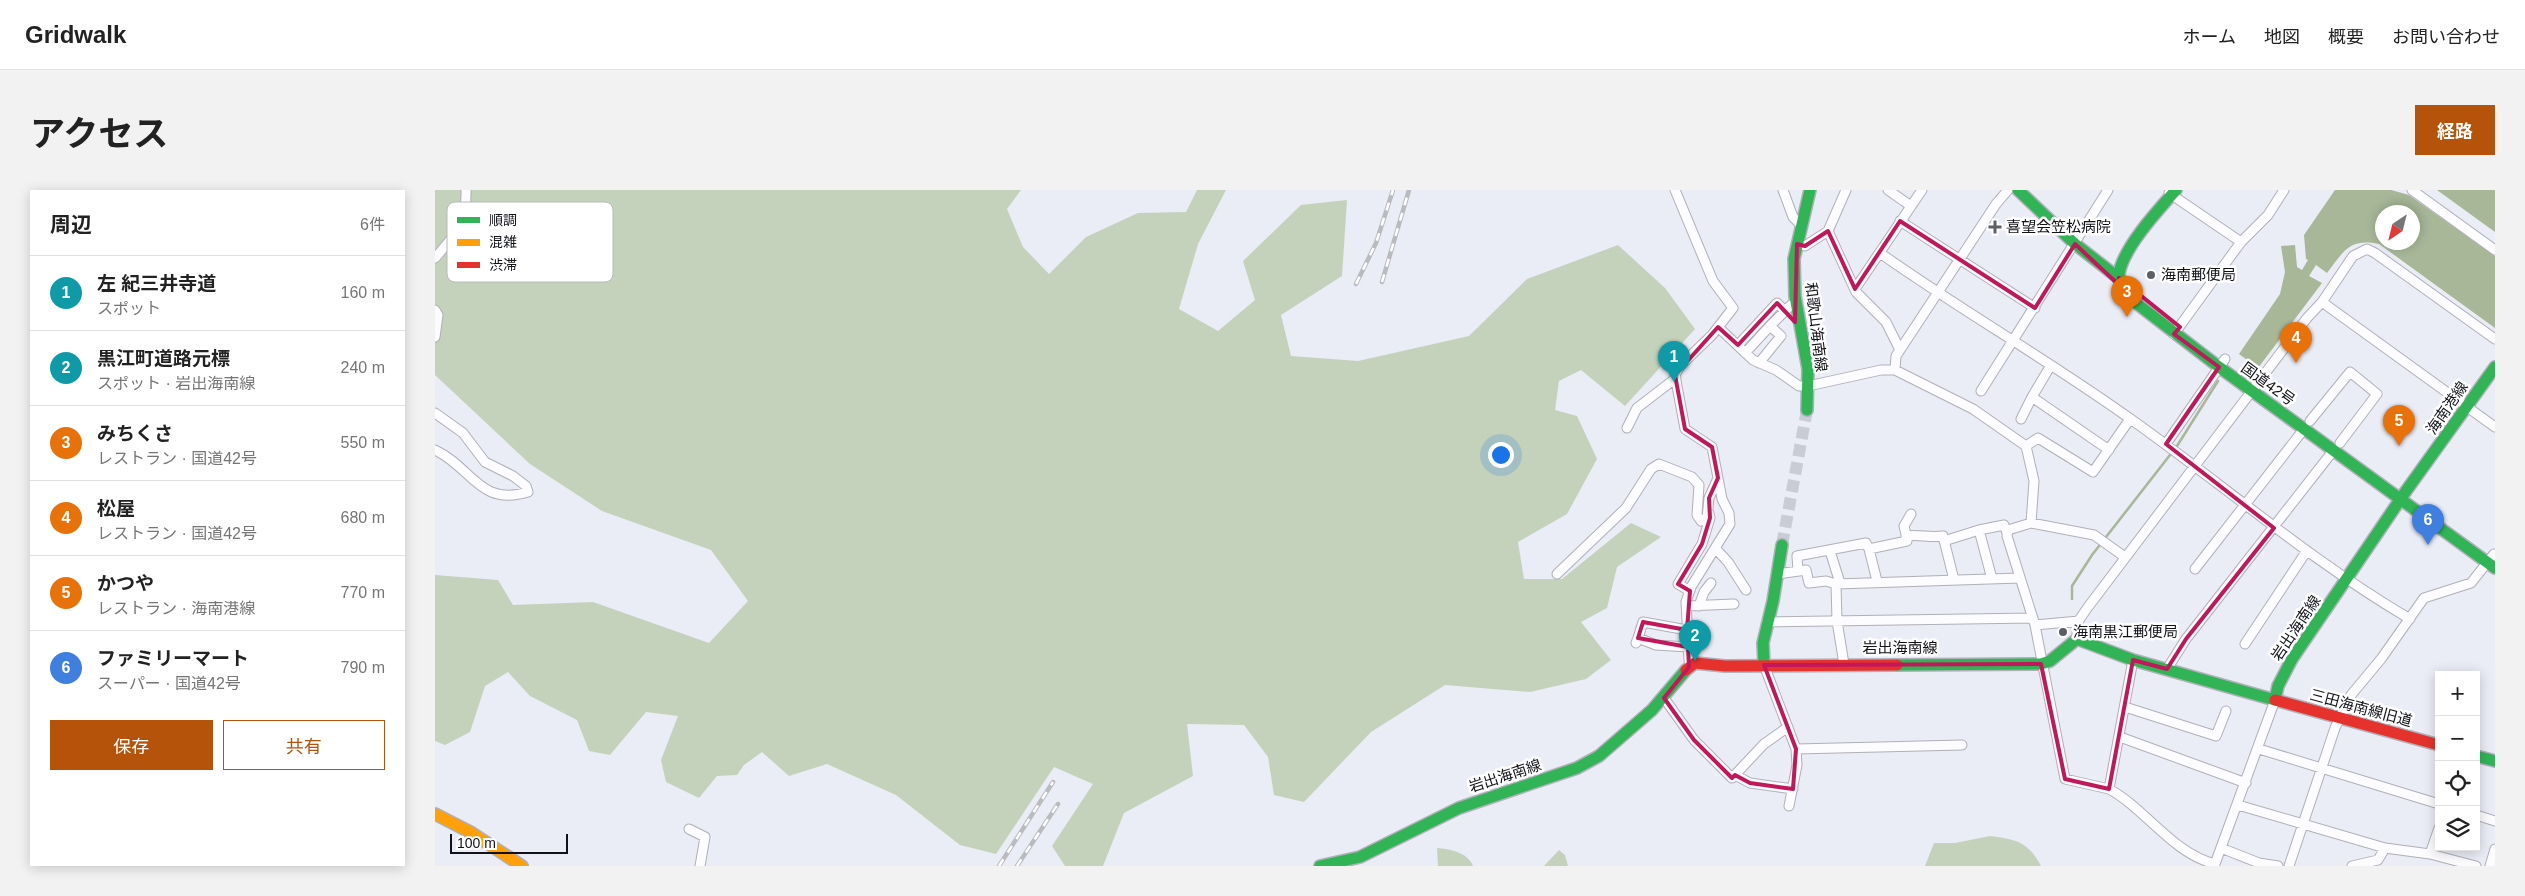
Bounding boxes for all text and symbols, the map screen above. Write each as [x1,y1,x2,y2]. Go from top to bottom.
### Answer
text: Gridwalk [25,21,126,48]
text: ホーム [2183,27,2236,47]
text: 地図 [2264,27,2300,47]
text: 概要 [2328,27,2364,47]
text: お問い合わせ [2392,27,2500,47]
button: 経路 [2415,105,2495,155]
text: アクセス [30,114,168,153]
legend [447,202,613,282]
north arrow [2375,205,2420,250]
text: 順調 [489,212,517,228]
text: 周辺 [50,213,92,236]
text: 6件 [360,216,385,233]
place label: 喜望会笠松病院 [2006,218,2111,235]
marker: 喜望会笠松病院 [1988,220,2002,234]
text: 混雑 [489,234,517,250]
text: 渋滞 [489,257,517,273]
place label: 海南郵便局 [2161,266,2236,283]
marker: 海南郵便局 [2145,269,2157,281]
text: 左 紀三井寺道 [97,273,216,294]
pin: 3 [2111,276,2143,317]
street label: 和歌山海南線 [1803,281,1830,373]
text: 1 [62,284,70,301]
text: 160 m [341,284,385,301]
text: スポット [97,300,161,317]
pin: 4 [2280,322,2312,363]
pin: 1 [1658,341,1690,382]
text: 黒江町道路元標 [97,348,230,369]
text: 2 [62,359,70,376]
text: 240 m [341,359,385,376]
street label: 国道42号 [2238,359,2298,409]
text: スポット · 岩出海南線 [97,375,255,392]
street label: 海南港線 [2422,378,2471,437]
pin: 5 [2383,405,2415,446]
text: みちくさ [97,423,173,444]
text: 3 [62,434,70,451]
text: 550 m [341,434,385,451]
your location [1488,442,1514,468]
text: レストラン · 国道42号 [97,450,257,467]
text: 松屋 [97,498,135,519]
pin: 6 [2412,504,2444,545]
text: 4 [62,509,70,526]
text: 680 m [341,509,385,526]
text: レストラン · 国道42号 [97,525,257,542]
text: かつや [97,573,154,594]
text: 5 [62,584,70,601]
text: 770 m [341,584,385,601]
street label: 岩出海南線 [2268,592,2324,664]
text: レストラン · 海南港線 [97,600,255,617]
pin: 2 [1679,620,1711,661]
place label: 海南黒江郵便局 [2073,623,2178,640]
marker: 海南黒江郵便局 [2057,626,2069,638]
street label: 岩出海南線 [1862,639,1938,656]
text: ファミリーマート [97,648,249,669]
text: 6 [62,659,70,676]
text: 790 m [341,659,385,676]
map controls [2435,671,2480,851]
button: + [2435,671,2480,716]
text: スーパー · 国道42号 [97,675,241,692]
street label: 三田海南線旧道 [2308,686,2414,729]
button: − [2435,716,2480,761]
button: 保存 [50,720,213,770]
button: 共有 [223,720,385,770]
street label: 岩出海南線 [1467,756,1543,795]
button: locate [2435,761,2480,806]
button: layers [2435,806,2480,851]
scale bar [450,831,567,854]
text: 100 m [457,835,496,851]

